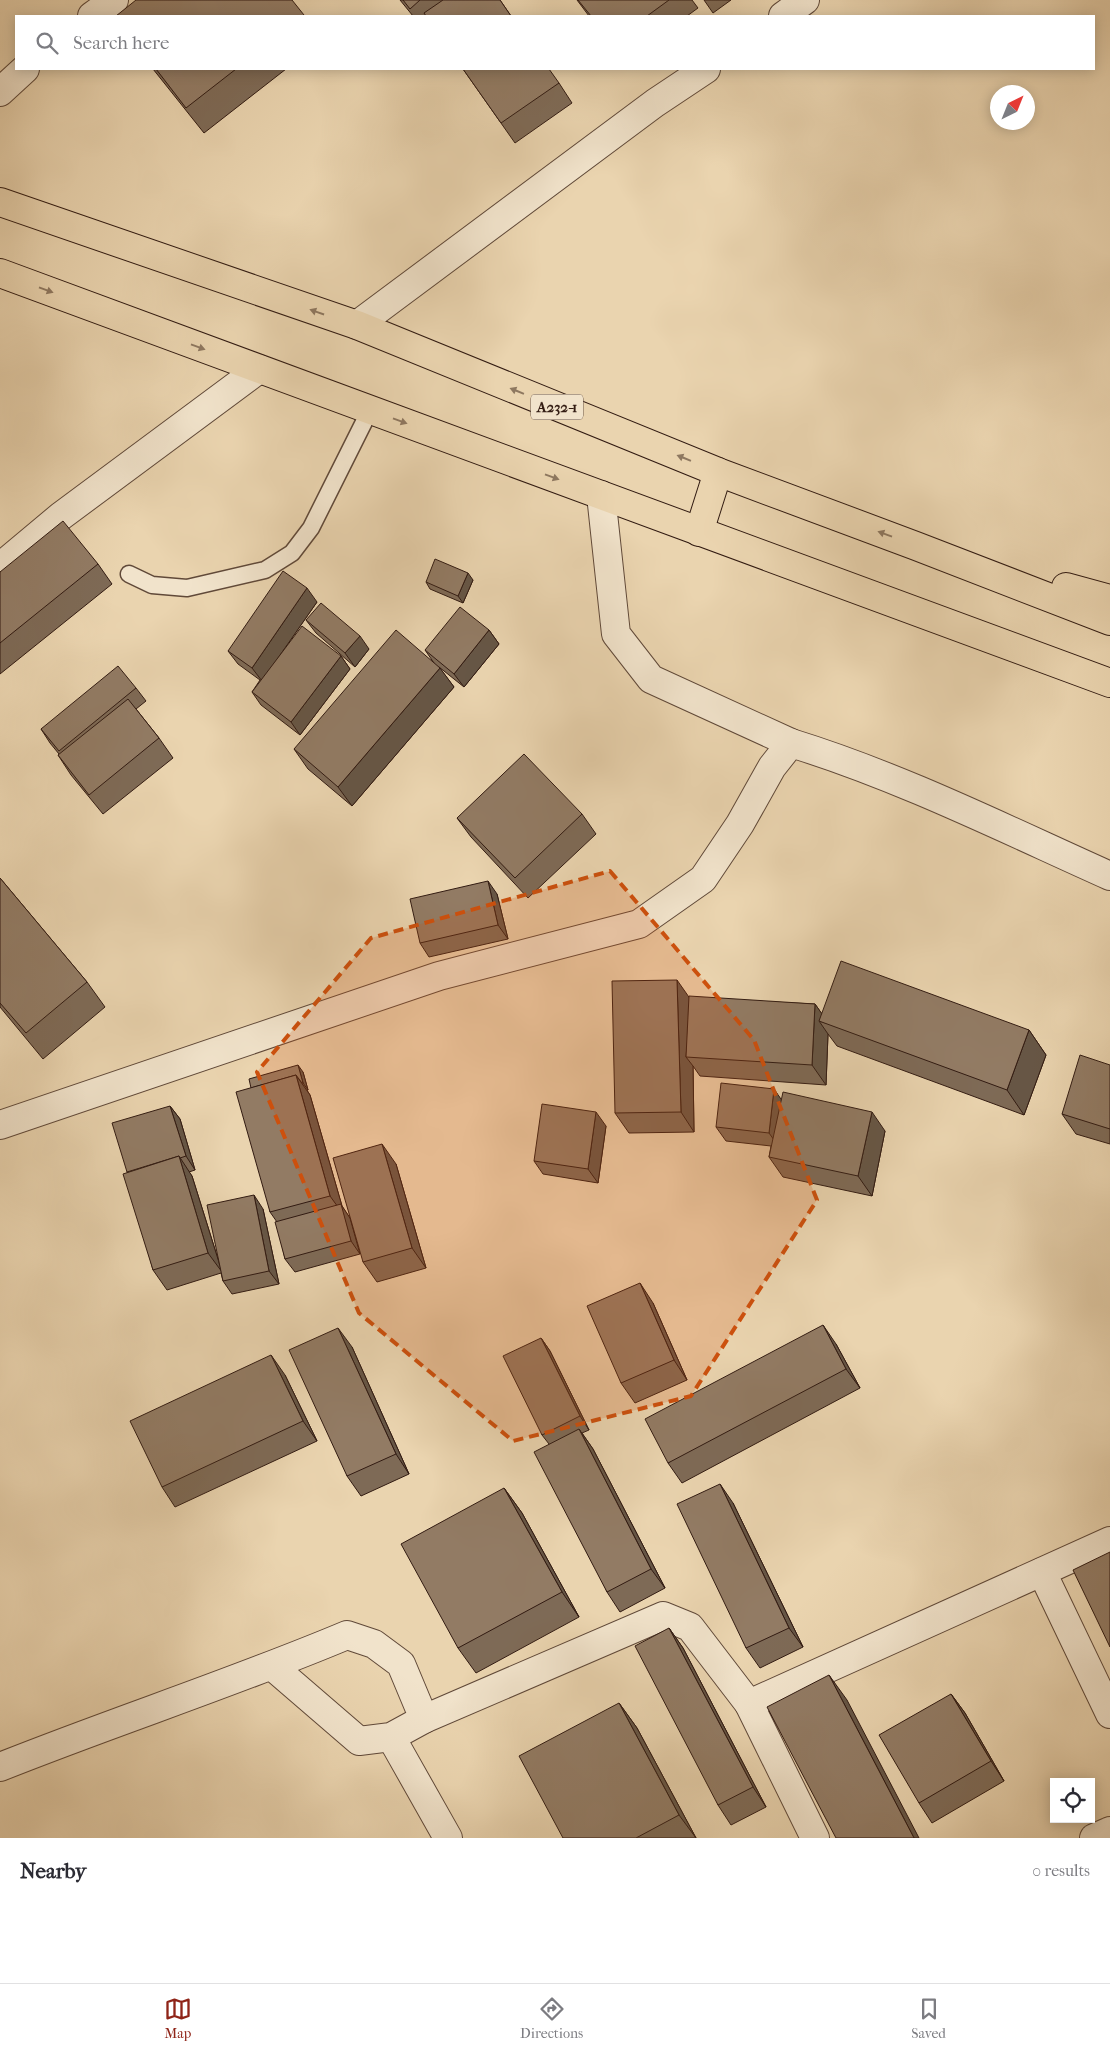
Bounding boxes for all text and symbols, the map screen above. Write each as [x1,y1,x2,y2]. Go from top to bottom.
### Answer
search box [15,15,1095,70]
icon: search [33,29,61,57]
text: Search here [73,32,169,54]
north arrow [990,85,1035,130]
one-way arrow [39,286,54,294]
one-way arrow [309,308,324,316]
one-way arrow [191,343,206,351]
one-way arrow [510,386,524,394]
road number: A232-1 [531,394,583,420]
one-way arrow [393,417,408,425]
one-way arrow [677,454,691,462]
one-way arrow [545,473,560,481]
one-way arrow [877,530,892,538]
map controls [1050,1778,1095,1823]
button: locate [1050,1778,1095,1823]
text: Nearby [20,1859,86,1883]
text: 0 results [1032,1861,1090,1880]
tab: Map [164,1995,192,2042]
tab: Directions [520,1995,583,2042]
tab: Saved [911,1995,946,2042]

